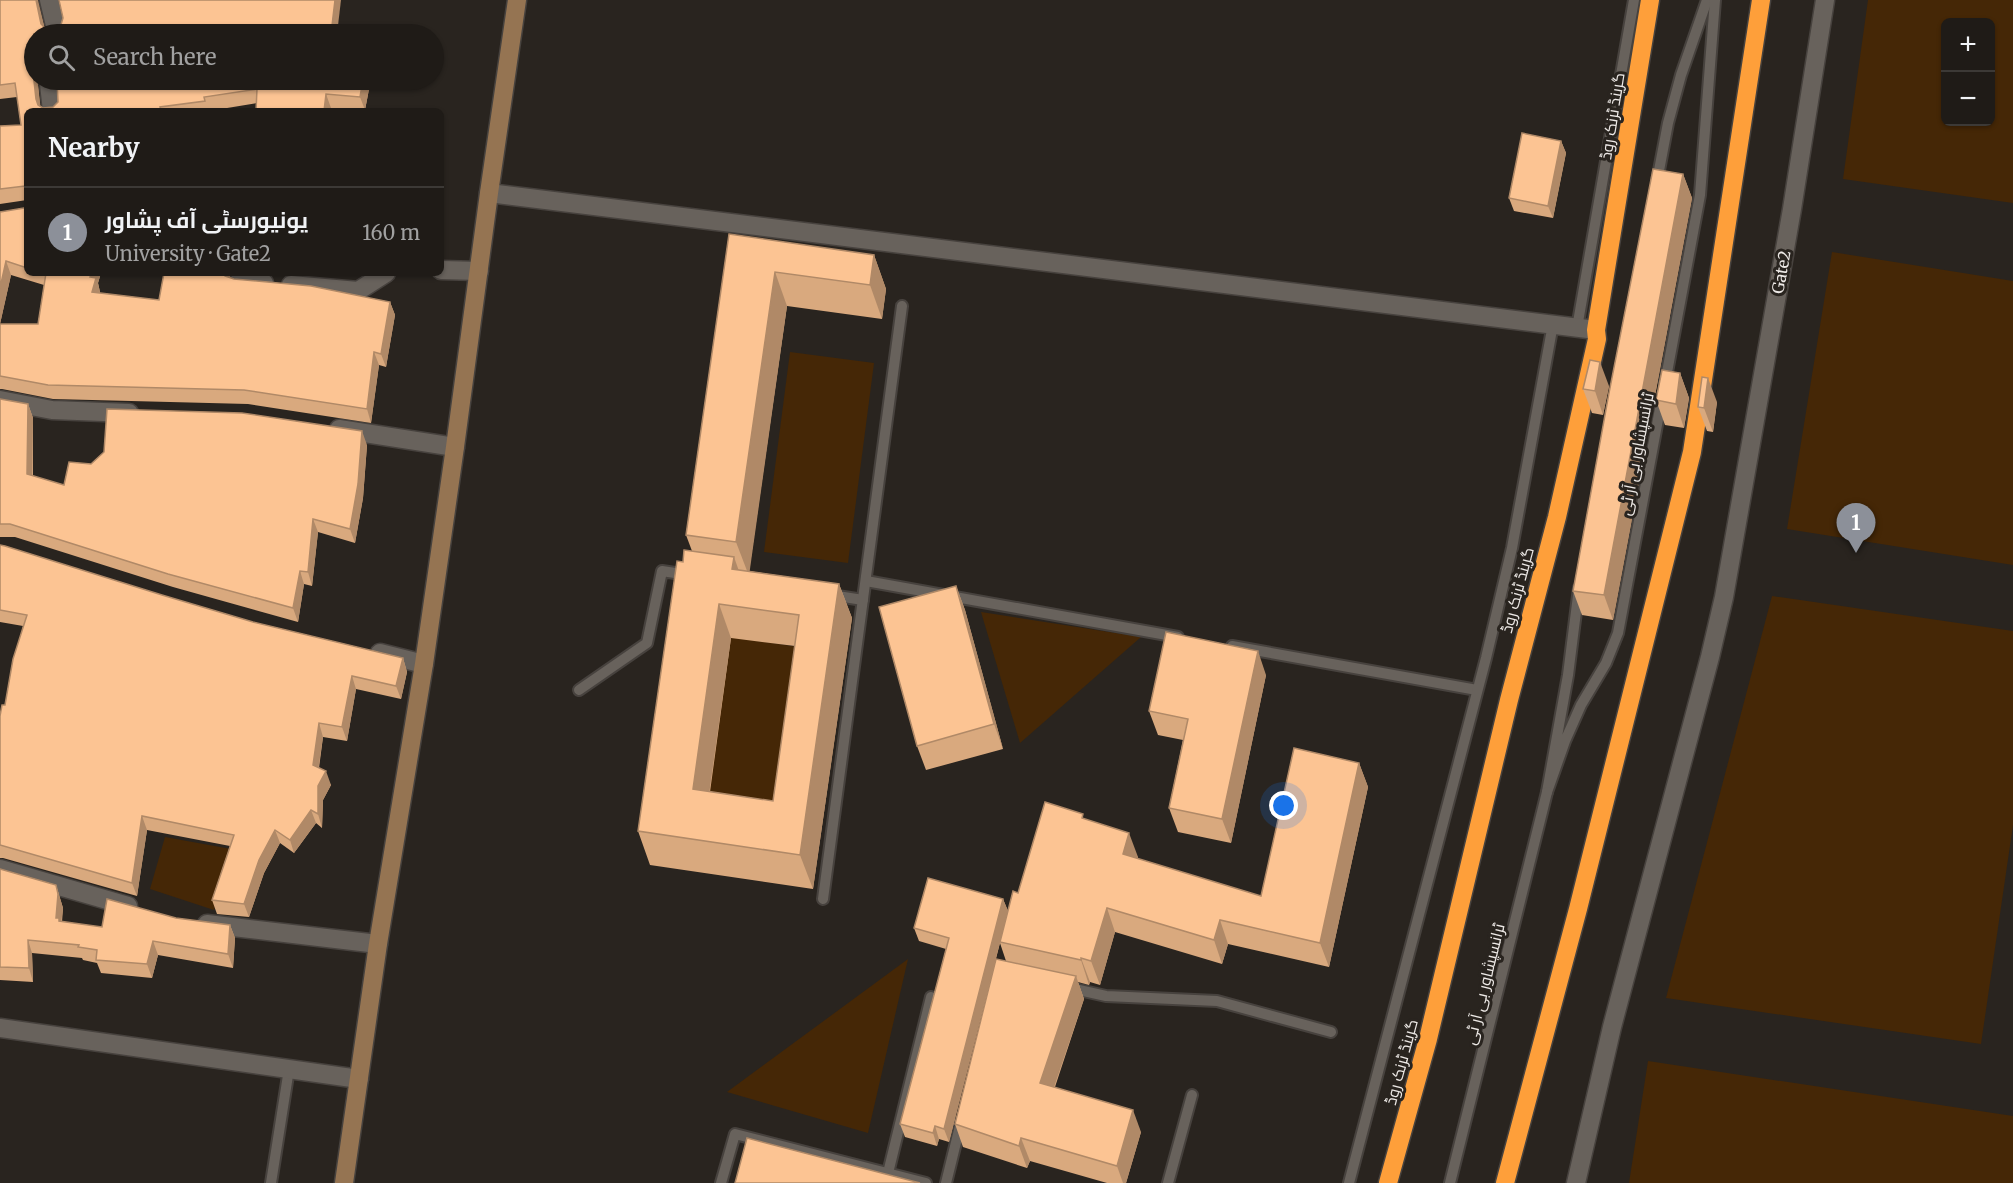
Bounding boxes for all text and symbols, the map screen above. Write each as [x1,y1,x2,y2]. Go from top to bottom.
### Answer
map controls [1941,18,1995,126]
button: + [1941,18,1995,72]
search box [24,24,444,90]
icon: search [45,41,78,74]
text: Search here [93,43,216,71]
street label: گرینڈ ٹرنک روڈ [1595,71,1629,161]
button: − [1941,72,1995,126]
text: Nearby [48,131,140,164]
text: یونیورسٹی آف پشاور [105,206,308,234]
text: 1 [63,220,72,245]
text: 160 m [362,220,420,245]
text: University · Gate2 [105,241,271,266]
street label: Gate2 [1767,249,1795,295]
street label: ٹرانسپشاور بی آر ٹی [1614,390,1659,517]
pin: 1 [1836,504,1876,553]
street label: گرینڈ ٹرنک روڈ [1496,545,1538,635]
your location [1269,791,1298,820]
street label: ٹرانسپشاور بی آر ٹی [1459,921,1510,1047]
street label: گرینڈ ٹرنک روڈ [1380,1017,1422,1107]

